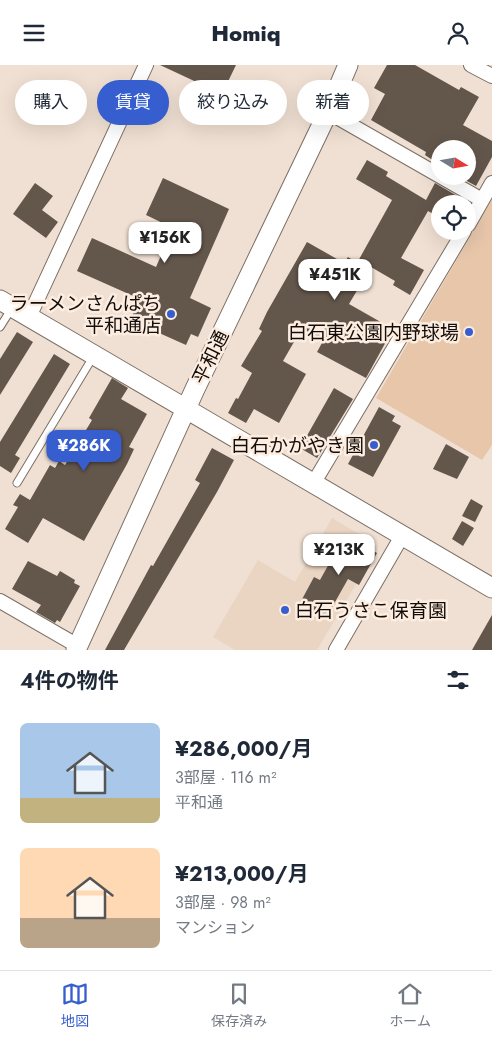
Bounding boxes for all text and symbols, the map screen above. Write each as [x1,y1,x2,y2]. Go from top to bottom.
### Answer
text: Homiq [211,17,281,49]
icon: menu [20,19,48,47]
icon: person [444,19,472,47]
chip: 購入 [15,80,87,125]
chip: 賃貸 [97,80,169,125]
chip: 絞り込み [179,80,287,125]
chip: 新着 [297,80,369,125]
north arrow [431,140,476,185]
map controls [431,140,476,240]
button: locate [431,195,476,240]
pin: ¥156K [130,221,200,264]
text: ¥156K [139,226,191,249]
pin: ¥451K [300,259,370,301]
text: ¥451K [309,263,361,286]
place label: ラーメンさんぱち 平和通店 [10,290,161,339]
marker: ラーメンさんぱち 平和通店 [165,308,177,320]
place label: 白石東公園内野球場 [288,319,459,346]
street label: 平和通 [186,326,235,389]
marker: 白石東公園内野球場 [463,326,475,338]
pin: ¥286K [49,429,119,472]
place label: 白石かがやき園 [231,432,364,459]
text: ¥286K [57,434,111,457]
marker: 白石かがやき園 [368,439,380,451]
pin: ¥213K [304,533,374,576]
text: ¥213K [314,538,364,561]
place label: 白石うさこ保育園 [295,597,447,624]
marker: 白石うさこ保育園 [279,604,291,616]
text: 4件の物件 [20,666,119,696]
icon: filters [444,666,472,694]
text: ¥286,000/月 [175,734,312,764]
icon: home [60,743,120,803]
text: 3部屋 · 116 m² [175,766,277,789]
text: 平和通 [175,791,223,814]
text: ¥213,000/月 [175,859,309,889]
icon: home [60,868,120,928]
text: 3部屋 · 98 m² [175,891,271,914]
text: マンション [175,916,255,939]
tab: 地図 [61,980,89,1031]
tab: 保存済み [211,980,267,1031]
tab: ホーム [389,980,431,1031]

